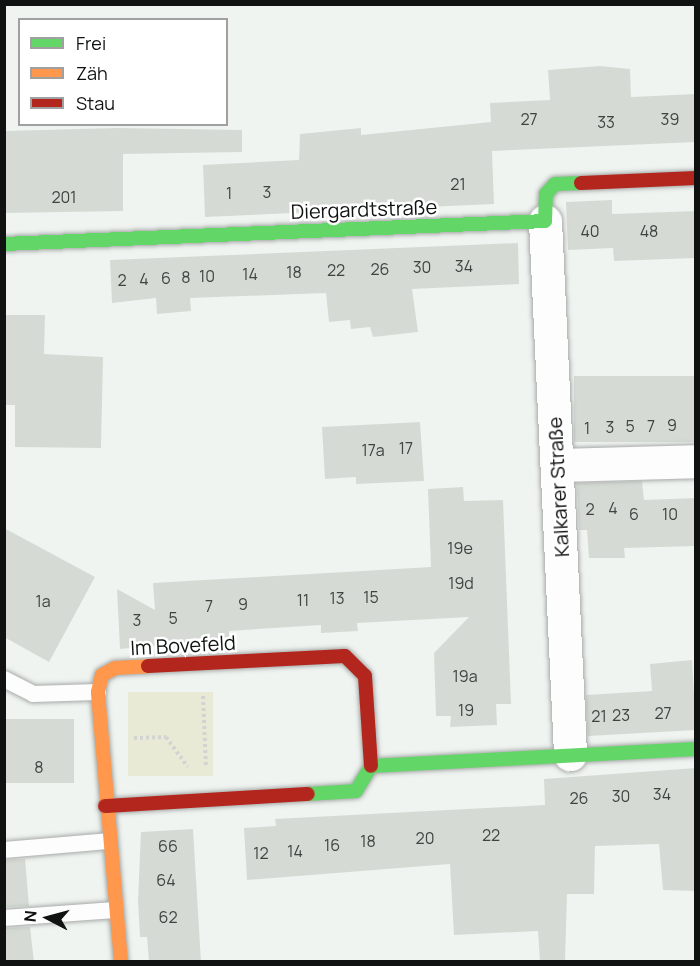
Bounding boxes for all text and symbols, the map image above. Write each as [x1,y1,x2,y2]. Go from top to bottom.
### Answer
legend [18,18,228,126]
text: Frei [76,31,106,55]
text: Zäh [76,61,108,85]
text: Stau [76,91,115,115]
house number: 27 [520,109,538,129]
house number: 39 [661,109,679,129]
house number: 33 [597,112,615,132]
house number: 21 [450,174,466,194]
house number: 3 [263,182,271,202]
house number: 1 [226,183,232,203]
house number: 201 [51,187,77,207]
street label: Diergardtstraße [290,194,438,224]
house number: 40 [580,221,600,241]
house number: 48 [640,221,658,241]
house number: 34 [455,256,473,276]
house number: 30 [413,257,431,277]
house number: 26 [370,259,390,279]
house number: 22 [327,260,345,280]
house number: 18 [286,262,302,282]
house number: 14 [242,264,258,284]
house number: 10 [199,266,215,286]
house number: 8 [181,267,191,287]
house number: 6 [161,268,171,288]
house number: 4 [139,269,149,289]
house number: 2 [117,270,127,290]
house number: 9 [667,415,677,435]
street label: Kalkarer Straße [542,416,574,558]
house number: 5 [625,416,635,436]
house number: 7 [647,416,655,436]
house number: 3 [606,417,614,437]
house number: 1 [584,418,590,438]
house number: 17 [399,438,413,458]
house number: 17a [361,440,385,460]
house number: 4 [608,498,618,518]
house number: 2 [585,499,595,519]
house number: 6 [629,504,639,524]
house number: 10 [662,504,678,524]
house number: 19e [447,538,473,558]
house number: 19d [448,573,474,593]
house number: 15 [363,587,379,607]
house number: 13 [329,588,345,608]
house number: 11 [297,590,309,610]
house number: 1a [35,591,51,611]
house number: 9 [238,594,248,614]
house number: 7 [205,596,213,616]
house number: 5 [168,608,178,628]
house number: 3 [133,610,141,630]
street label: Im Bovefeld [130,630,236,660]
house number: 19a [452,666,478,686]
house number: 19 [458,700,474,720]
house number: 27 [654,703,672,723]
house number: 23 [612,705,630,725]
house number: 21 [591,706,607,726]
house number: 8 [34,757,44,777]
house number: 34 [653,784,671,804]
house number: 30 [612,786,630,806]
house number: 26 [569,788,589,808]
house number: 22 [482,825,500,845]
house number: 20 [416,828,434,848]
house number: 18 [360,831,376,851]
house number: 16 [324,835,340,855]
house number: 66 [158,836,178,856]
house number: 14 [287,841,303,861]
house number: 12 [253,843,269,863]
house number: 64 [156,870,176,890]
north arrow [18,888,78,948]
house number: 62 [158,907,178,927]
text: N [19,909,42,923]

